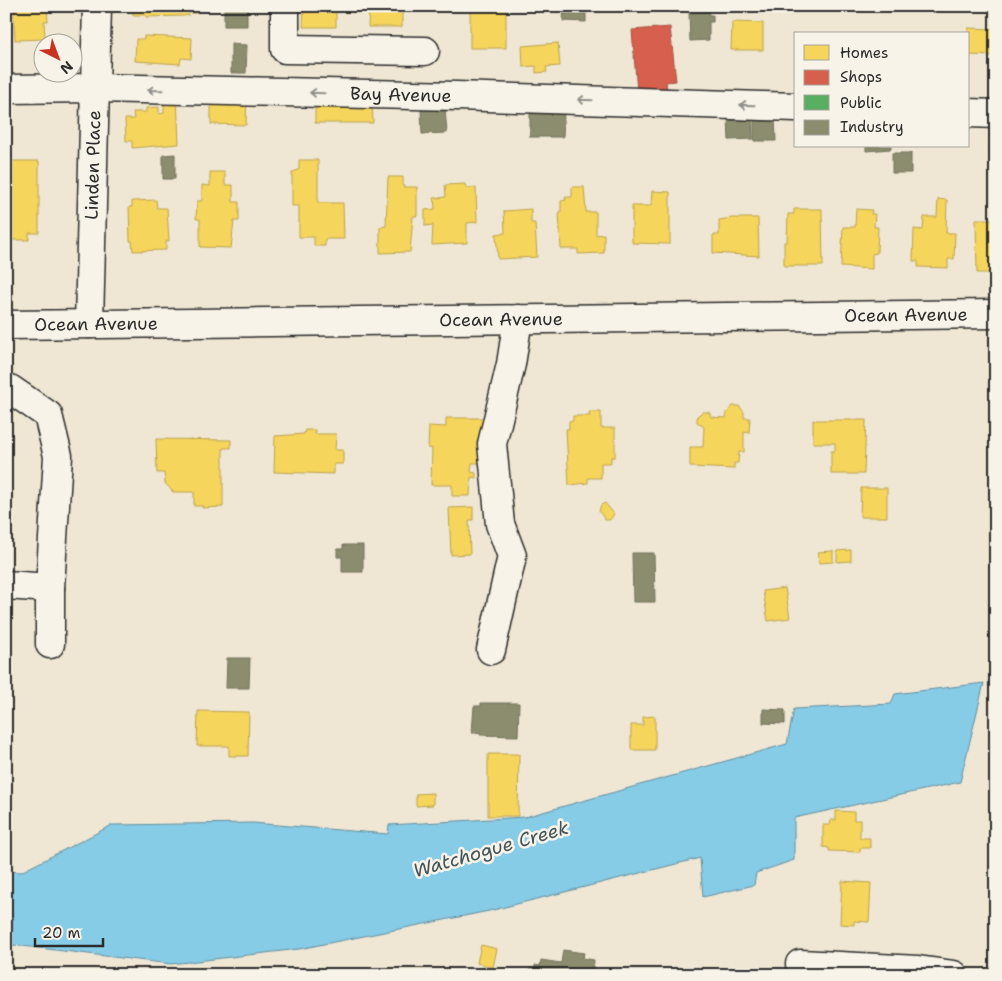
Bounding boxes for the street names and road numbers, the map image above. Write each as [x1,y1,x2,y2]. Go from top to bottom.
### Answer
street label: Bay Avenue [350,82,452,108]
street label: Linden Place [80,110,106,220]
street label: Ocean Avenue [844,302,968,328]
street label: Ocean Avenue [439,307,563,332]
street label: Ocean Avenue [34,311,158,337]

